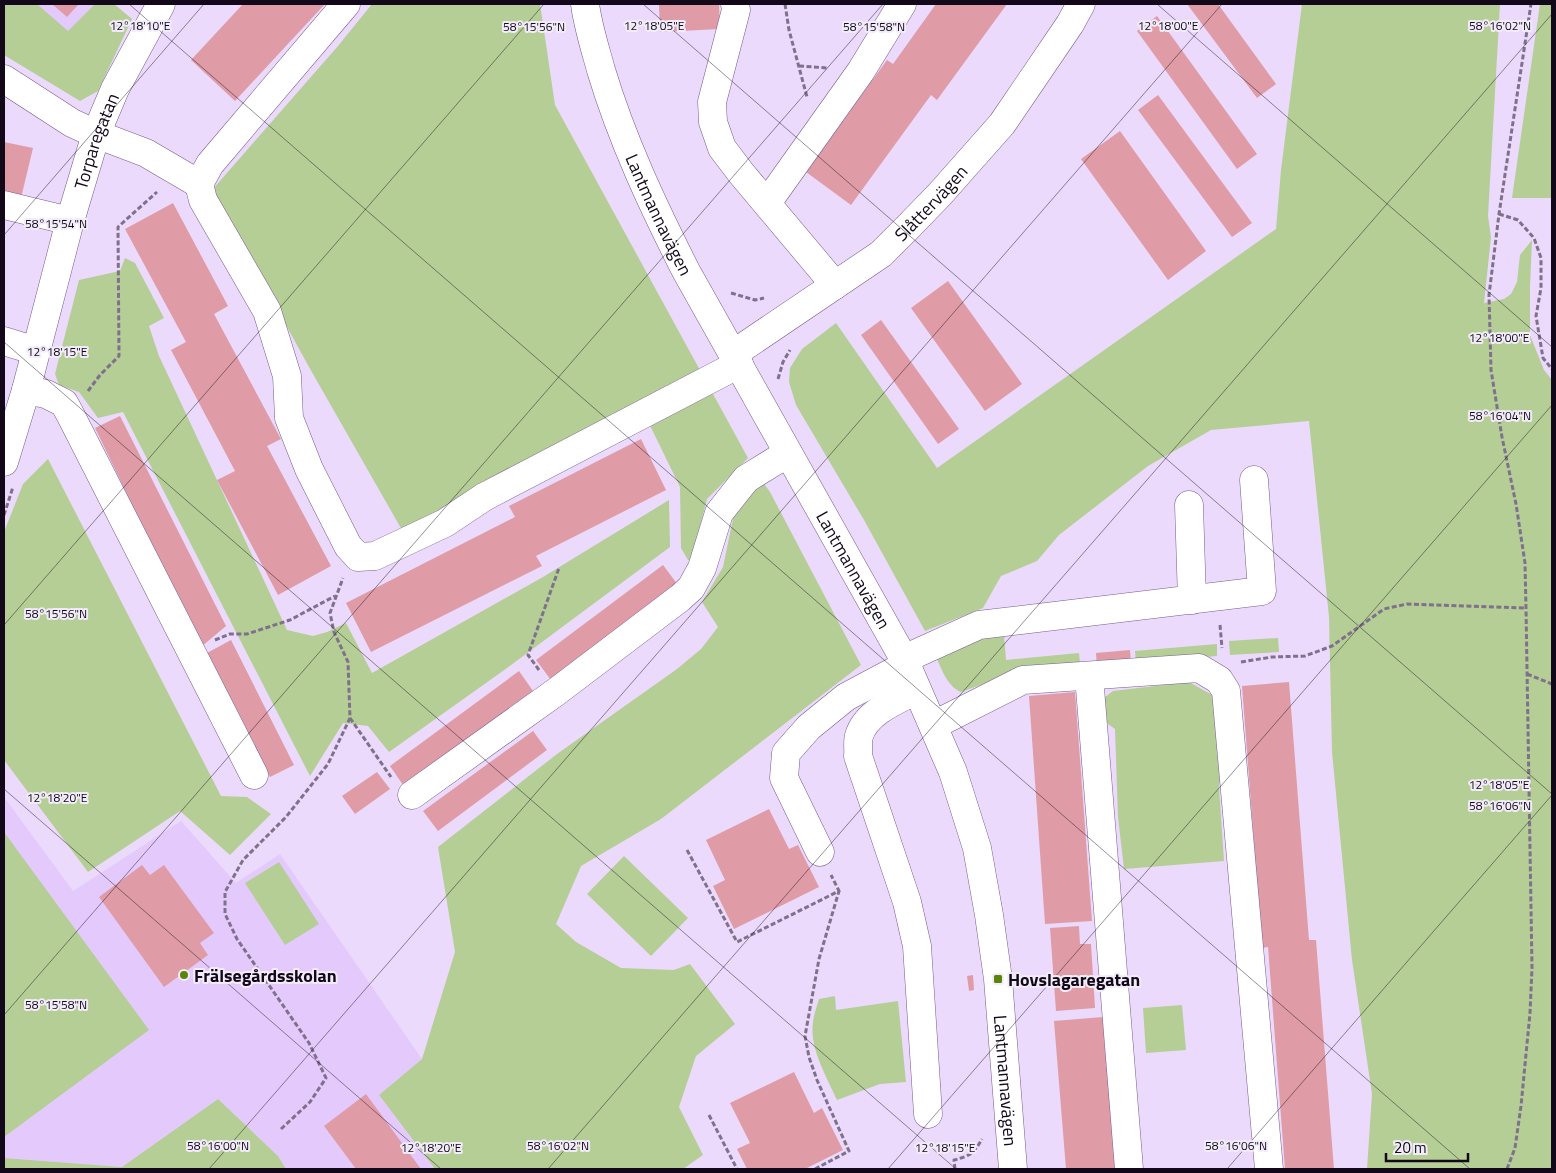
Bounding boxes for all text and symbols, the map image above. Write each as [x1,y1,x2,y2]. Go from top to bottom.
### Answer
text: 12°18'10"E [110,16,171,35]
text: 12°18'05"E [624,16,685,35]
text: 12°18'00"E [1138,16,1199,35]
text: 58°16'02"N [1469,16,1531,35]
text: 58°15'56"N [503,17,565,36]
text: 58°15'58"N [843,17,905,36]
street label: Torparegatan [67,89,125,193]
street label: Lantmannavägen [619,150,700,280]
street label: Slåttervägen [888,158,974,247]
text: 58°15'54"N [25,214,87,233]
text: 12°18'00"E [1469,328,1530,347]
text: 12°18'15"E [27,342,88,361]
text: 58°16'04"N [1469,406,1531,425]
street label: Lantmannavägen [810,506,898,634]
text: 58°15'56"N [25,604,87,623]
text: 12°18'05"E [1469,775,1530,794]
text: 12°18'20"E [27,788,88,807]
text: 58°16'06"N [1469,796,1531,815]
place label: Frälsegårdsskolan [194,962,337,989]
place label: Hovslagaregatan [1008,966,1140,993]
marker: Frälsegårdsskolan [178,969,190,981]
marker: Hovslagaregatan [992,973,1004,985]
text: 58°15'58"N [25,995,87,1014]
street label: Lantmannavägen [987,1014,1025,1147]
scale bar [1386,1130,1468,1162]
text: 58°16'00"N [187,1136,249,1155]
text: 58°16'02"N [527,1136,589,1155]
text: 58°16'06"N [1205,1136,1267,1155]
text: 20 m [1394,1136,1427,1159]
text: 12°18'20"E [401,1138,462,1157]
text: 12°18'15"E [915,1138,976,1157]

